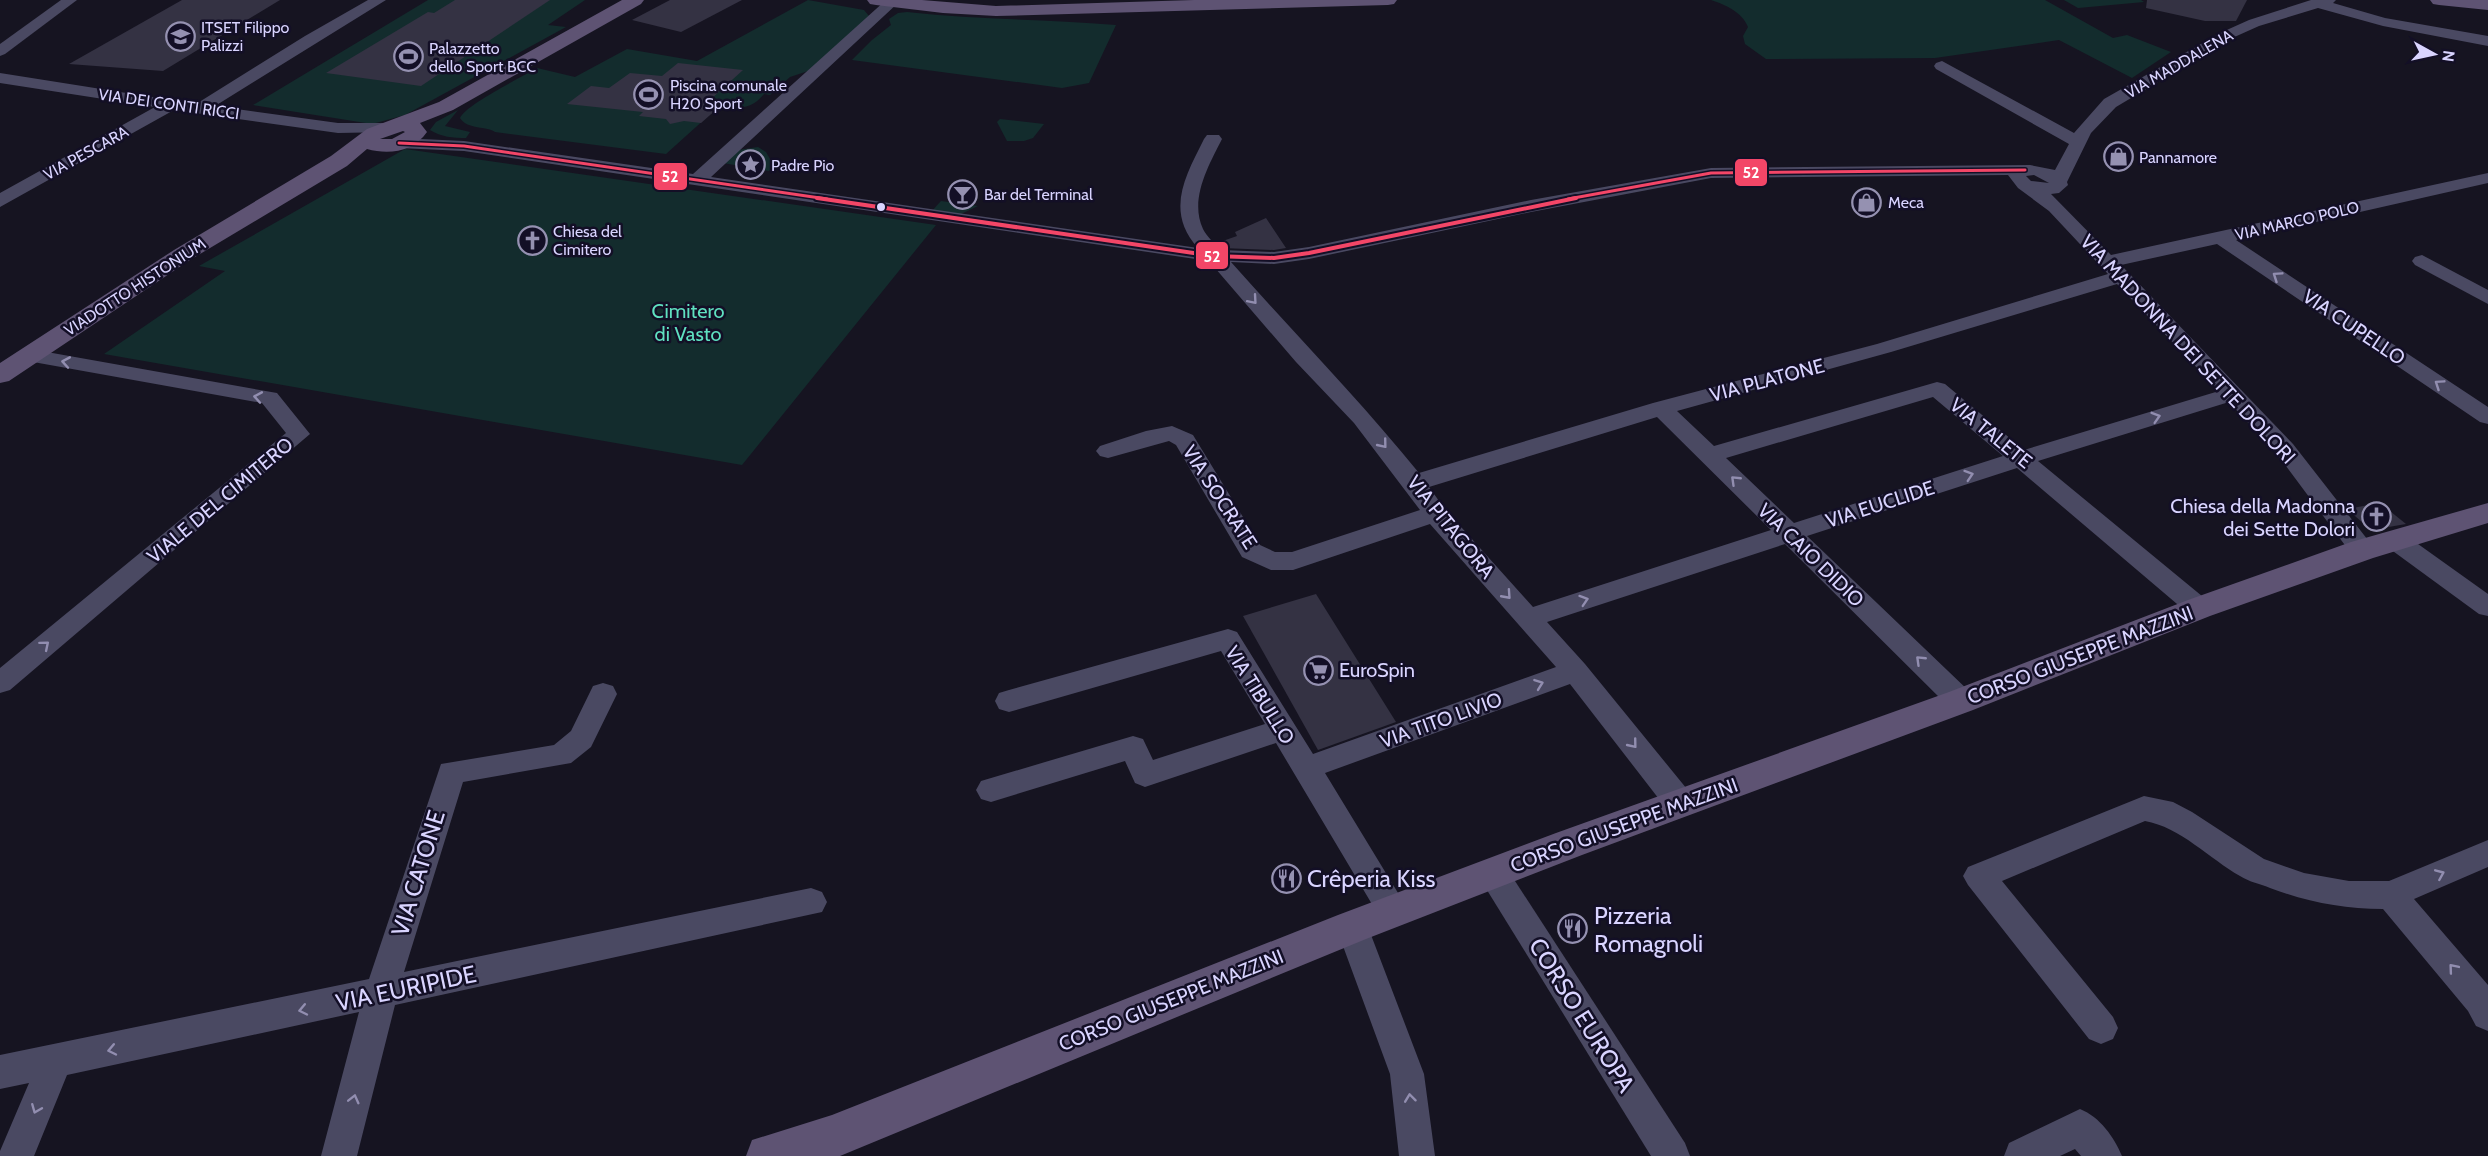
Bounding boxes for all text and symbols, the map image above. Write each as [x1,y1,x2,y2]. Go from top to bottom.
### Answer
place label: ITSET Filippo Palizzi [201,18,290,55]
school or university icon: ITSET Filippo Palizzi [164,20,196,52]
north arrow [2404,24,2464,84]
street label: VIA MADDALENA [2122,25,2236,102]
place label: Palazzetto dello Sport BCC [429,39,536,76]
sports icon: Palazzetto dello Sport BCC [392,41,424,73]
text: N [2438,49,2459,63]
place label: Piscina comunale H20 Sport [670,76,787,113]
sports icon: Piscina comunale H20 Sport [633,78,665,110]
street label: VIA DEI CONTI RICCI [97,85,241,123]
street label: VIA PESCARA [40,122,132,184]
shop icon: Pannamore [2102,141,2134,173]
place label: Pannamore [2139,148,2217,167]
place icon: Padre Pio [734,149,766,181]
place label: Padre Pio [771,156,835,175]
line badge: 52 [1734,158,1768,187]
line badge: 52 [653,162,688,191]
text: 52 [1742,163,1760,182]
text: 52 [661,167,679,186]
bar icon: Bar del Terminal [947,178,979,210]
place label: Bar del Terminal [984,185,1093,204]
shop icon: Meca [1851,186,1883,218]
place label: Meca [1888,193,1924,212]
street label: VIA MARCO POLO [2233,197,2361,245]
unlabelled marker [875,201,887,213]
place label: Chiesa del Cimitero [553,222,622,259]
church icon: Chiesa del Cimitero [516,224,548,256]
street label: VIA MADONNA DEI SETTE DOLORI [2075,229,2301,469]
street label: VIADOTTO HISTONIUM [61,234,209,340]
line badge: 52 [1195,241,1229,270]
text: 52 [1203,247,1221,266]
one-way arrow [2273,272,2284,283]
street label: VIA CUPELLO [2298,284,2410,370]
one-way arrow [1246,293,1257,304]
park label: Cimitero di Vasto [652,299,724,346]
street label: VIA PLATONE [1707,353,1827,407]
one-way arrow [61,356,71,369]
one-way arrow [2435,380,2446,391]
one-way arrow [253,391,262,403]
street label: VIA TALETE [1945,393,2037,473]
one-way arrow [2150,412,2160,424]
street label: VIALE DEL CIMITERO [142,432,298,568]
one-way arrow [1376,438,1387,449]
street label: VIA SOCRATE [1178,441,1262,553]
one-way arrow [1963,469,1974,482]
street label: VIA PITAGORA [1402,471,1500,584]
street label: VIA EUCLIDE [1823,475,1937,533]
one-way arrow [1731,477,1742,488]
place label: Chiesa della Madonna dei Sette Dolori [2170,494,2355,541]
street label: VIA CAIO DIDIO [1753,498,1869,612]
church icon: Chiesa della Madonna dei Sette Dolori [2360,501,2392,533]
one-way arrow [1500,588,1511,598]
one-way arrow [1578,595,1589,607]
street label: CORSO GIUSEPPE MAZZINI [1964,601,2196,709]
street label: VIA TIBULLO [1220,641,1300,749]
one-way arrow [38,642,49,653]
supermarket icon: EuroSpin [1302,654,1334,686]
one-way arrow [1916,657,1927,668]
place label: EuroSpin [1339,658,1415,682]
one-way arrow [1533,679,1544,692]
street label: VIA TITO LIVIO [1377,687,1505,753]
one-way arrow [1625,737,1636,748]
street label: CORSO GIUSEPPE MAZZINI [1507,773,1741,877]
street label: VIA CATONE [385,807,451,939]
restaurant icon: Crêperia Kiss [1270,862,1302,894]
place label: Crêperia Kiss [1307,864,1436,893]
one-way arrow [2433,870,2444,882]
place label: Pizzeria Romagnoli [1594,901,1703,958]
restaurant icon: Pizzeria Romagnoli [1557,913,1589,945]
street label: CORSO EUROPA [1523,932,1641,1098]
street label: CORSO GIUSEPPE MAZZINI [1055,944,1287,1056]
street label: VIA EURIPIDE [333,959,479,1017]
one-way arrow [2449,964,2460,975]
one-way arrow [298,1003,308,1016]
one-way arrow [107,1043,117,1056]
one-way arrow [1404,1093,1416,1103]
one-way arrow [346,1094,359,1104]
one-way arrow [31,1102,43,1113]

